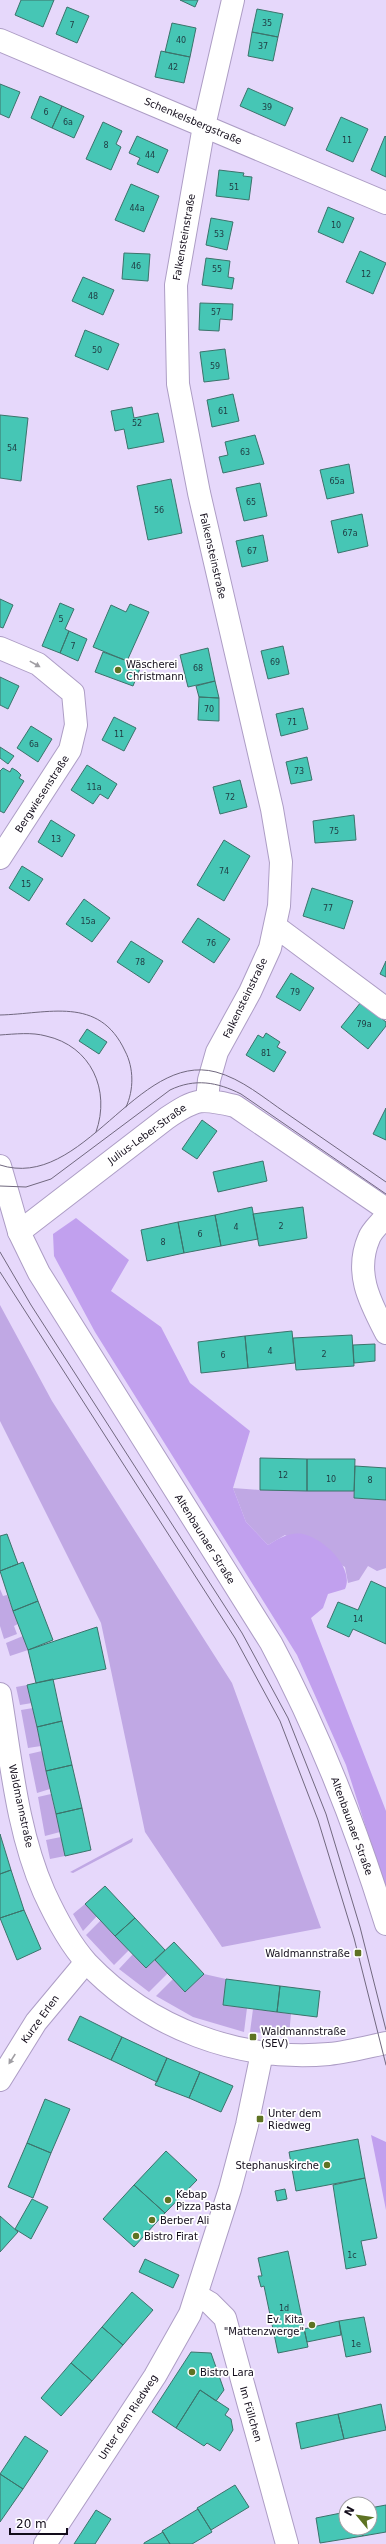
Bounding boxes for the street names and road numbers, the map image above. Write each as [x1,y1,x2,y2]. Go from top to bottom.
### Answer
street label: Schenkelsbergstraße [143,95,243,147]
street label: Falkensteinstraße [171,193,197,281]
street label: Falkensteinstraße [198,512,228,600]
street label: Bergwiesenstraße [13,753,71,835]
street label: Falkensteinstraße [221,956,269,1040]
street label: Julius-Leber-Straße [105,1102,188,1167]
street label: Altenbaunaer Straße [173,1492,237,1586]
street label: Waldmannstraße [7,1763,35,1849]
street label: Altenbaunaer Straße [329,1775,375,1877]
street label: Kurze Erlen [19,1993,61,2045]
street label: Unter dem Riedweg [96,2372,160,2462]
street label: Im Füllchen [238,2385,264,2443]

